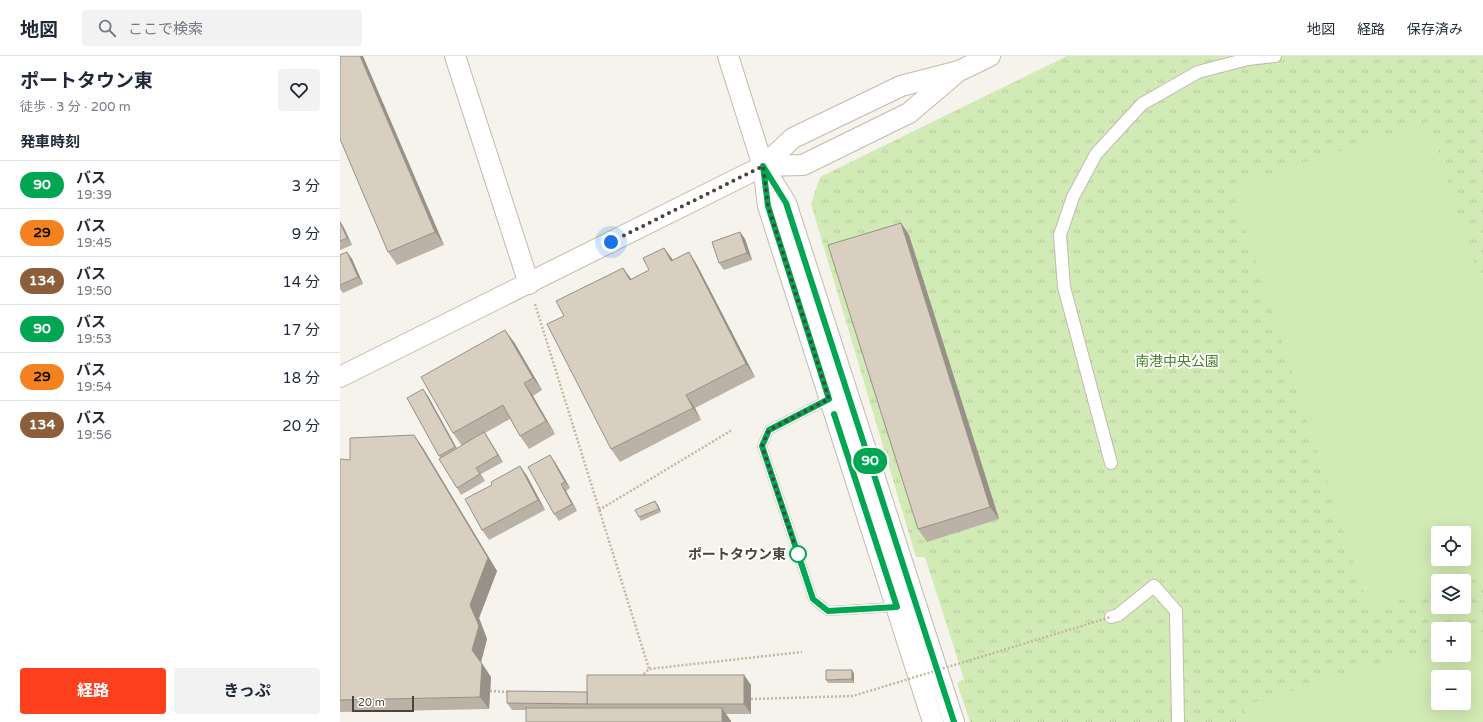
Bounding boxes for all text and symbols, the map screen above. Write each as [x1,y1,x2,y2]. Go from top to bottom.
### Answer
search box [82,10,362,46]
icon: search [96,17,118,39]
text: 地図 [20,19,58,41]
text: ここで検索 [128,20,203,38]
text: 地図 [1307,21,1335,38]
text: 経路 [1357,21,1385,38]
text: 保存済み [1407,21,1463,38]
button: heart [278,69,320,111]
text: ポートタウン東 [20,70,153,92]
text: 徒歩 · 3 分 · 200 m [20,99,131,115]
text: 発車時刻 [20,133,80,151]
text: バス [76,169,106,187]
text: 90 [33,176,51,193]
text: 3 分 [292,177,320,195]
text: 19:39 [76,187,112,203]
text: バス [76,217,106,235]
text: 29 [33,224,51,241]
text: 9 分 [292,225,320,243]
your location [601,232,621,252]
text: 19:45 [76,235,112,251]
text: バス [76,265,106,283]
text: 134 [29,272,55,289]
text: 14 分 [282,273,320,291]
text: 19:50 [76,283,112,299]
text: バス [76,313,106,331]
text: 90 [33,320,51,337]
text: 17 分 [282,321,320,339]
text: 19:53 [76,331,112,347]
park label: 南港中央公園 [1135,353,1219,370]
text: バス [76,361,106,379]
text: 29 [33,368,51,385]
text: 18 分 [282,369,320,387]
text: 19:54 [76,379,112,395]
text: バス [76,409,106,427]
text: 134 [29,416,55,433]
text: 20 分 [282,417,320,435]
text: 19:56 [76,427,112,443]
line badge: 90 [852,448,888,474]
text: 90 [861,452,879,469]
map controls [1431,526,1471,710]
button: locate [1431,526,1471,566]
marker: ポートタウン東 [789,545,807,563]
place label: ポートタウン東 [688,546,786,563]
button: layers [1431,574,1471,614]
button: + [1431,622,1471,662]
button: 経路 [20,668,166,714]
button: きっぷ [174,668,320,714]
button: − [1431,670,1471,710]
scale bar [352,694,414,713]
text: 20 m [358,696,385,709]

